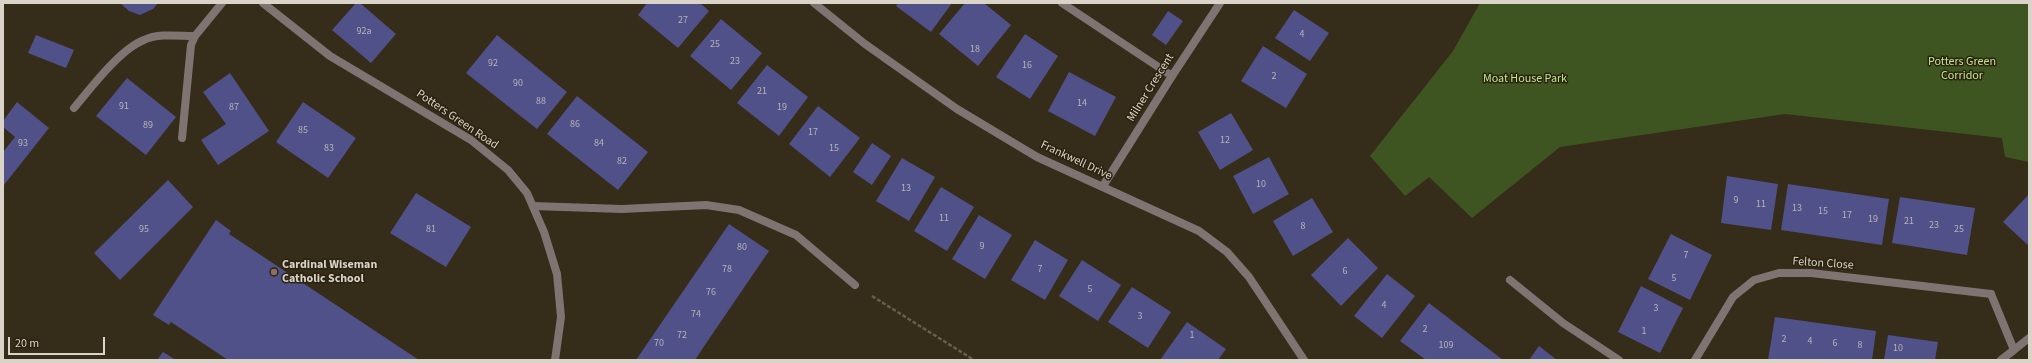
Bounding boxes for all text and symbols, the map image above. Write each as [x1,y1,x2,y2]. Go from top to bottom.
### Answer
house number: 27 [678,15,688,27]
house number: 92a [357,26,371,38]
house number: 4 [1300,29,1304,41]
house number: 25 [710,39,720,51]
house number: 18 [970,44,980,56]
street label: Milner Crescent [1124,51,1178,125]
park label: Potters Green Corridor [1928,55,1996,83]
house number: 23 [730,56,740,68]
house number: 92 [488,58,498,70]
house number: 16 [1022,60,1032,72]
house number: 2 [1272,71,1276,83]
park label: Moat House Park [1483,72,1567,86]
house number: 90 [513,78,523,90]
house number: 21 [757,86,767,98]
street label: Potters Green Road [413,87,501,153]
house number: 88 [536,96,546,108]
house number: 14 [1077,98,1087,110]
house number: 91 [119,101,129,113]
house number: 87 [229,102,239,114]
house number: 19 [777,102,787,114]
house number: 86 [570,119,580,131]
house number: 89 [143,120,153,132]
house number: 85 [298,125,308,137]
house number: 17 [808,127,818,139]
house number: 12 [1220,135,1230,147]
house number: 93 [18,138,28,150]
house number: 84 [594,138,604,150]
street label: Frankwell Drive [1038,138,1114,184]
house number: 83 [324,143,334,155]
house number: 15 [829,143,839,155]
house number: 82 [617,156,627,168]
house number: 10 [1256,179,1266,191]
house number: 13 [901,183,911,195]
house number: 9 [1734,195,1738,207]
house number: 11 [1756,199,1766,211]
house number: 13 [1792,203,1802,215]
house number: 15 [1818,206,1828,218]
house number: 17 [1842,210,1852,222]
house number: 11 [939,213,949,225]
house number: 19 [1868,214,1878,226]
house number: 21 [1904,216,1914,228]
house number: 23 [1929,220,1939,232]
house number: 8 [1301,221,1305,233]
house number: 95 [139,224,149,236]
house number: 81 [426,224,436,236]
house number: 25 [1954,224,1964,236]
house number: 9 [980,241,984,253]
house number: 80 [737,242,747,254]
house number: 7 [1684,250,1688,262]
street label: Felton Close [1792,255,1854,273]
place label: Cardinal Wiseman Catholic School [282,258,377,286]
house number: 78 [722,264,732,276]
house number: 7 [1038,264,1042,276]
house number: 6 [1343,266,1347,278]
marker: Cardinal Wiseman Catholic School [269,267,279,277]
house number: 5 [1672,273,1676,285]
house number: 5 [1088,284,1092,296]
house number: 76 [706,287,716,299]
house number: 4 [1382,300,1386,312]
house number: 3 [1654,303,1658,315]
house number: 74 [691,309,701,321]
house number: 3 [1138,311,1142,323]
house number: 2 [1423,324,1427,336]
house number: 1 [1642,326,1646,338]
scale bar [10,329,107,355]
house number: 72 [677,330,687,342]
house number: 1 [1190,330,1194,342]
house number: 2 [1782,334,1786,346]
text: 20 m [15,335,39,352]
house number: 4 [1808,336,1812,348]
house number: 70 [654,338,664,350]
house number: 6 [1833,338,1837,350]
house number: 109 [1439,340,1453,352]
house number: 8 [1858,340,1862,352]
house number: 10 [1893,343,1903,355]

